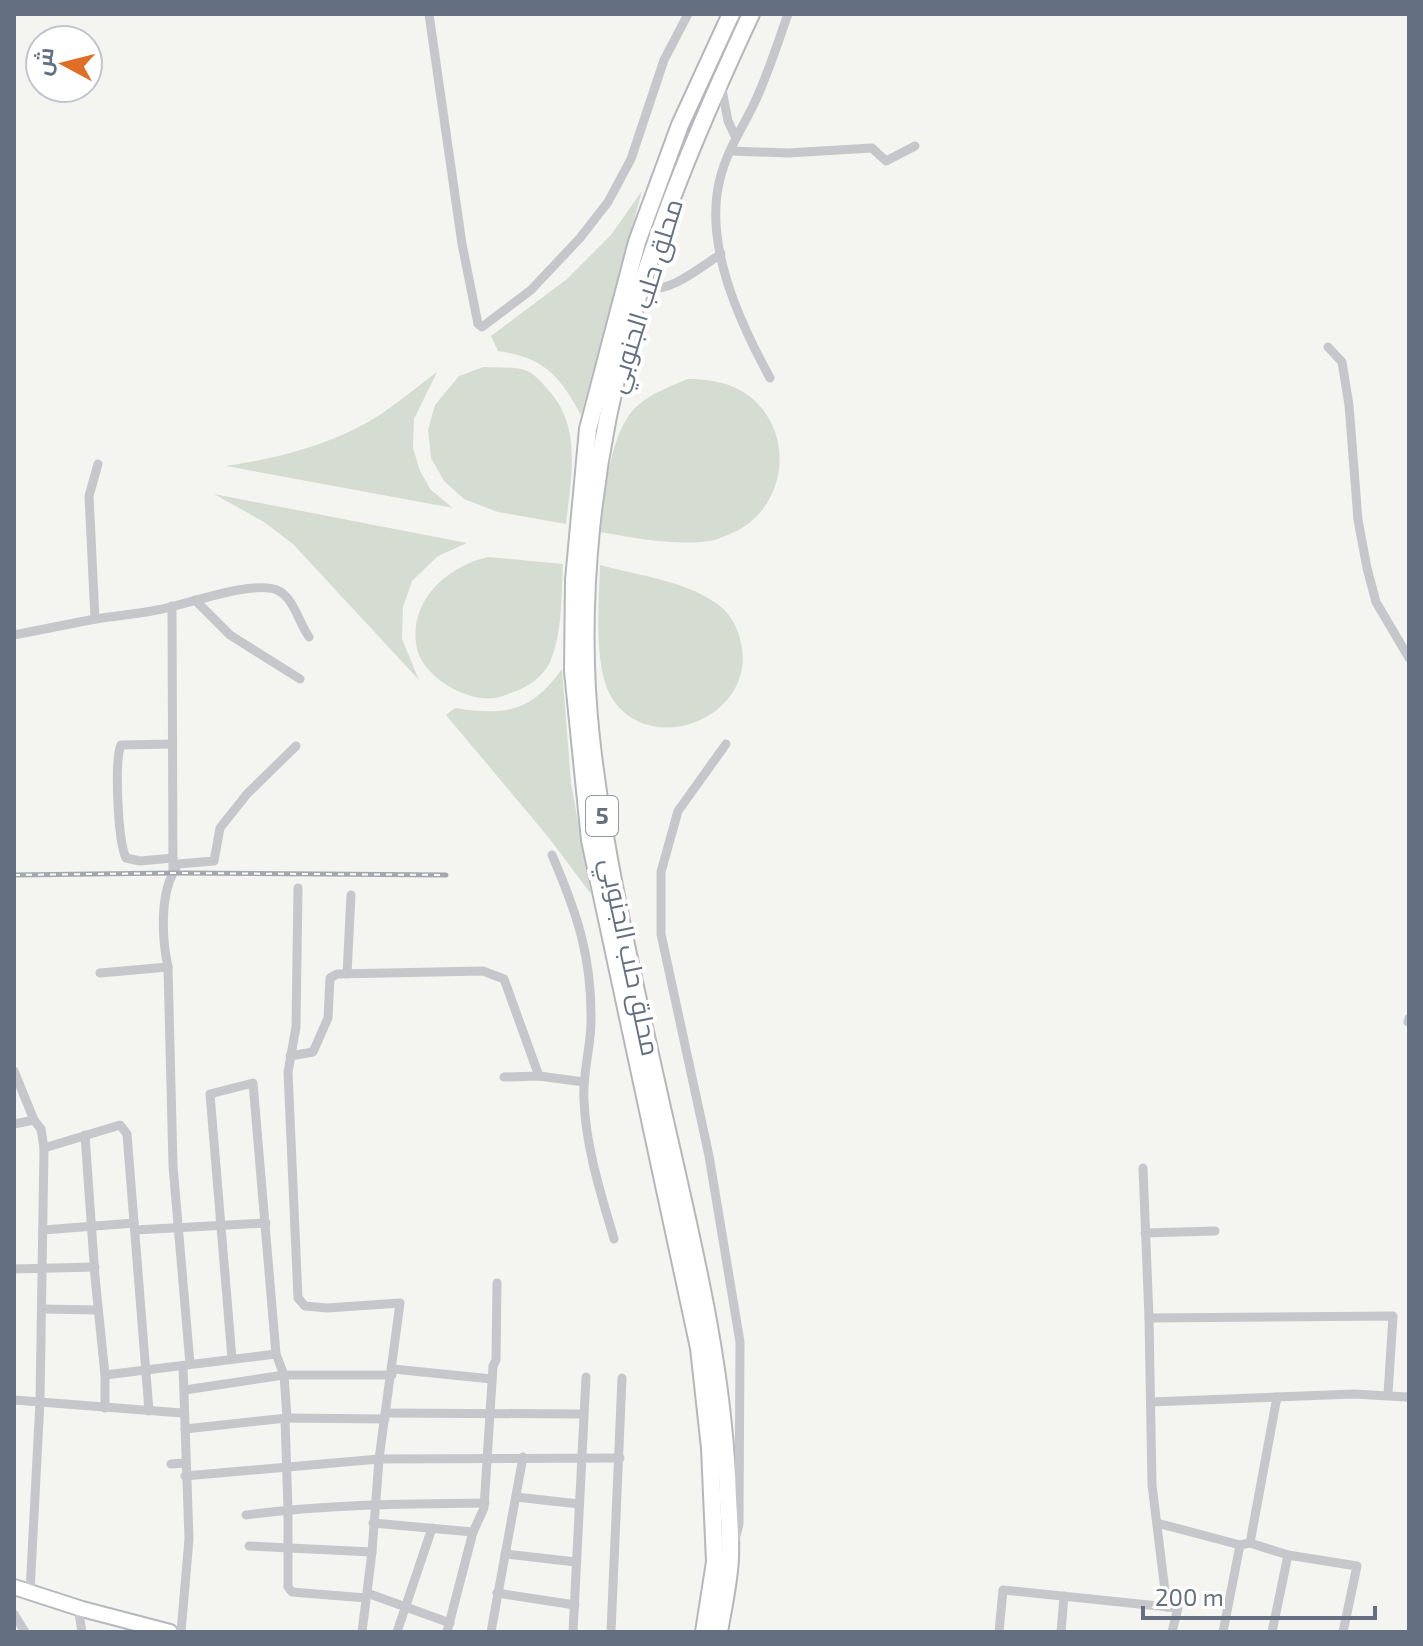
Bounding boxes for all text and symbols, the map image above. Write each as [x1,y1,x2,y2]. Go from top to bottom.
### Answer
north arrow [24,24,104,104]
text: ش [29,46,60,77]
street label: محلق حلب الجنوبي [599,195,695,398]
road number: 5 [586,796,618,836]
street label: محلق حلب الجنوبي [589,855,668,1060]
scale bar [1143,1570,1375,1620]
text: 200 m [1155,1582,1224,1611]

